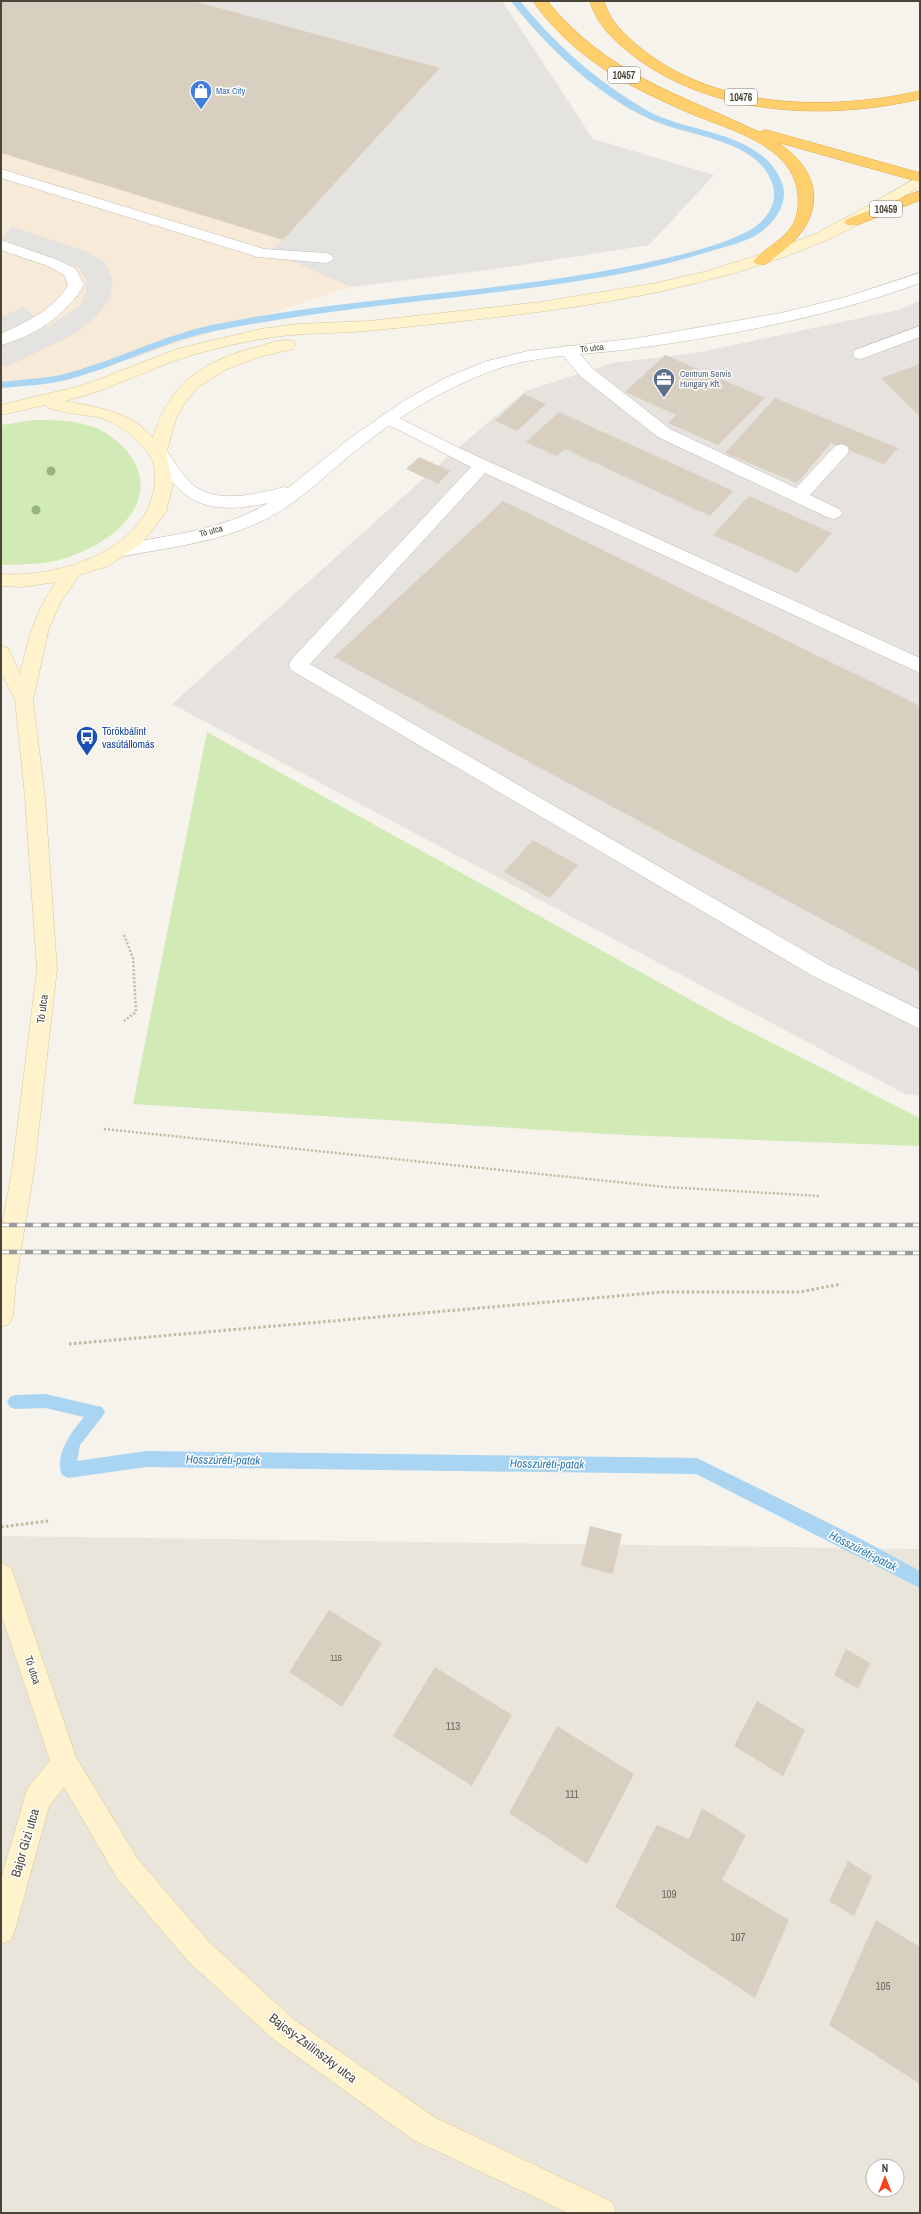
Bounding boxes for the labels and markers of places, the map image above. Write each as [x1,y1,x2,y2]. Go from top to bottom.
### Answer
shop icon: Max City [188,78,214,111]
place label: Max City [216,85,245,97]
office icon: Centrum Servis Hungary Kft. [651,366,677,399]
place label: Centrum Servis Hungary Kft. [680,368,732,390]
bus stop icon: Törökbálint vasútállomás [74,724,100,757]
place label: Törökbálint vasútállomás [102,724,155,751]

